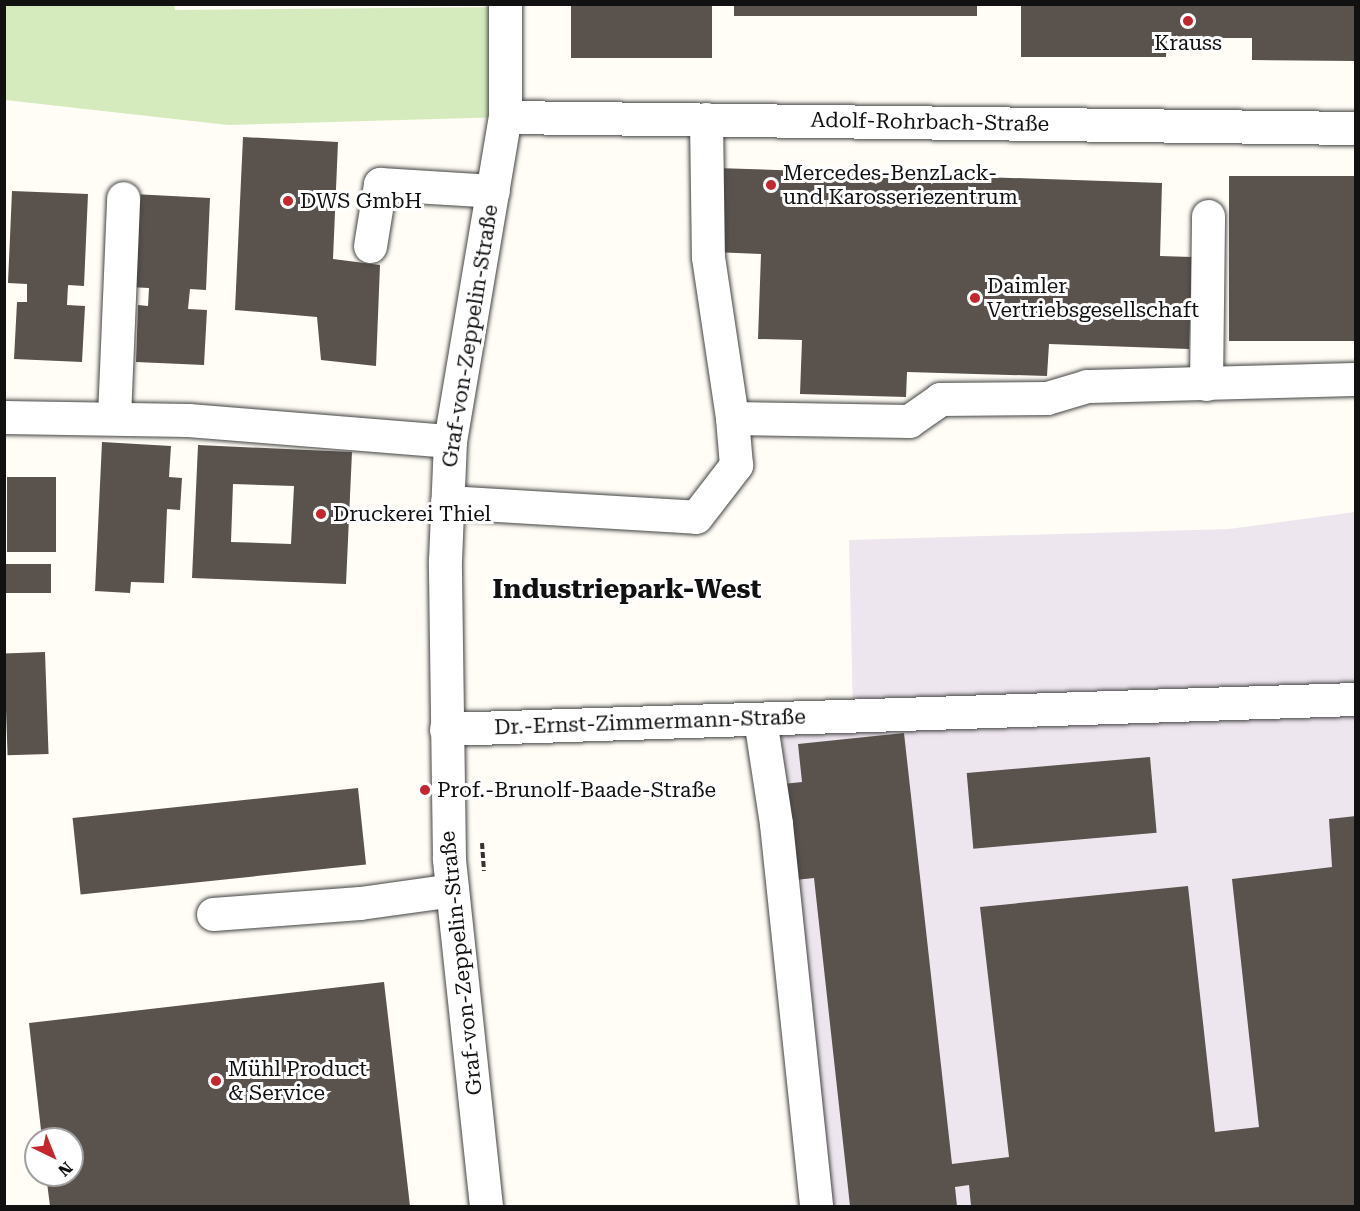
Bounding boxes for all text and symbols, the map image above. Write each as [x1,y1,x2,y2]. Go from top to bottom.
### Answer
marker: Krauss [1181,14,1195,28]
place label: Krauss [1154,30,1222,56]
street label: Adolf-Rohrbach-Straße [811,107,1049,137]
place label: Mercedes-BenzLack- und Karosseriezentrum [783,160,1018,210]
marker: Mercedes-BenzLack- und Karosseriezentrum [764,178,778,192]
place label: DWS GmbH [300,188,422,214]
marker: DWS GmbH [281,194,295,208]
street label: Graf-von-Zeppelin-Straße [437,203,503,469]
place label: Daimler Vertriebsgesellschaft [987,273,1199,323]
marker: Daimler Vertriebsgesellschaft [968,291,982,305]
place label: Druckerei Thiel [333,501,491,527]
marker: Druckerei Thiel [314,507,328,521]
district label: Industriepark-West [493,574,761,606]
street label: Dr.-Ernst-Zimmermann-Straße [494,704,806,740]
place label: Prof.-Brunolf-Baade-Straße [437,777,716,803]
marker: Prof.-Brunolf-Baade-Straße [418,783,432,797]
street label: Graf-von-Zeppelin-Straße [435,830,487,1096]
place label: Mühl Product & Service [228,1056,367,1106]
marker: Mühl Product & Service [209,1074,223,1088]
north arrow [24,1127,84,1187]
text: N [54,1158,76,1180]

